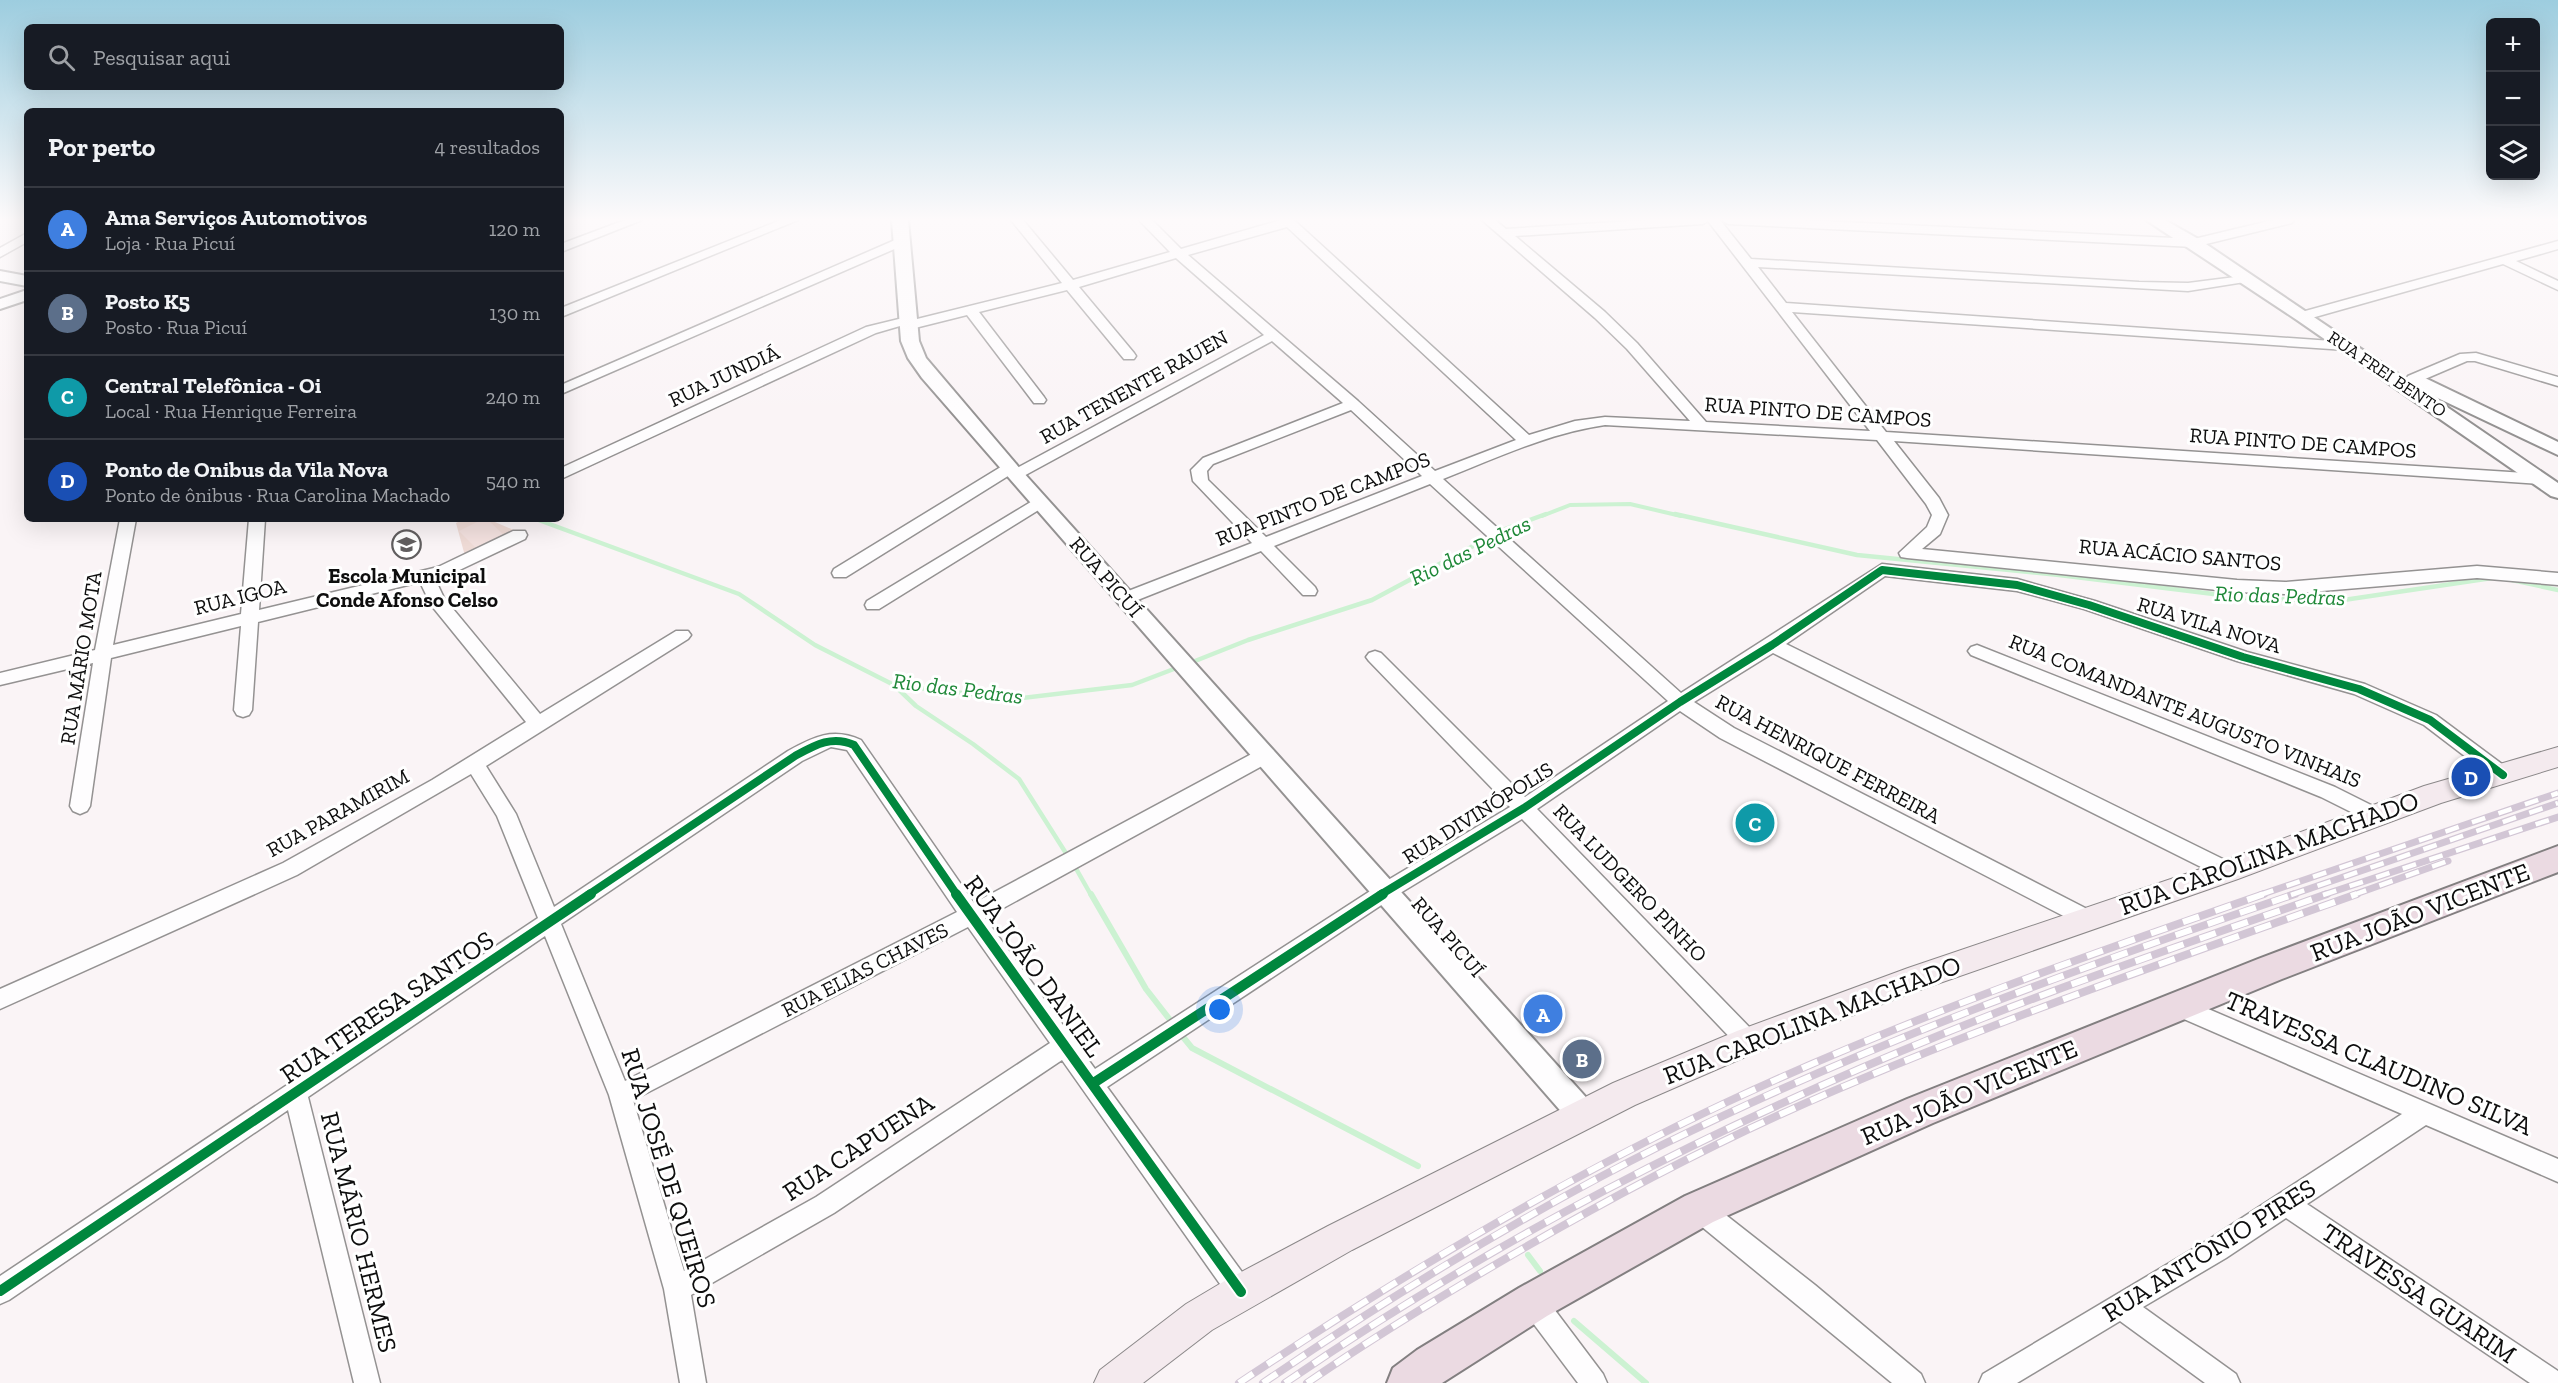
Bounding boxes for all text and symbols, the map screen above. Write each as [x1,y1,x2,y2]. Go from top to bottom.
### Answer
map controls [2486,18,2540,180]
button: + [2486,18,2540,72]
search box [24,24,564,90]
icon: search [45,41,78,74]
text: Pesquisar aqui [93,44,230,71]
button: − [2486,72,2540,126]
button: layers [2486,126,2540,180]
text: Por perto [48,131,155,163]
text: 4 resultados [435,135,540,159]
text: Ama Serviços Automotivos [105,204,367,231]
text: A [61,217,74,241]
text: 120 m [489,217,540,241]
text: Loja · Rua Picuí [105,231,235,255]
text: Posto K5 [105,288,190,315]
text: B [61,301,74,325]
text: 130 m [489,301,540,325]
text: Posto · Rua Picuí [105,315,247,339]
street label: RUA TENENTE RAUEN [1035,324,1232,449]
street label: RUA FREI BENTO [2323,326,2451,422]
street label: RUA JUNDIÁ [664,339,783,412]
text: Central Telefônica - Oi [105,372,321,399]
text: C [61,385,74,409]
text: 240 m [486,385,540,409]
street label: RUA PINTO DE CAMPOS [1704,391,1932,432]
text: Local · Rua Henrique Ferreira [105,399,357,423]
street label: RUA PINTO DE CAMPOS [2189,422,2417,463]
street label: RUA PINTO DE CAMPOS [1212,446,1434,551]
text: Ponto de Onibus da Vila Nova [105,456,388,483]
text: D [61,469,74,493]
text: 540 m [486,469,540,493]
text: Ponto de ônibus · Rua Carolina Machado [105,483,450,507]
water label: Rio das Pedras [1405,510,1535,591]
school or university icon: Escola Municipal Conde Afonso Celso [391,529,423,561]
street label: RUA PICUÍ [1065,531,1148,622]
street label: RUA ACÁCIO SANTOS [2078,533,2282,576]
place label: Escola Municipal Conde Afonso Celso [316,563,498,612]
street label: RUA MÁRIO MOTA [54,569,107,746]
street label: RUA IGOA [191,573,289,620]
water label: Rio das Pedras [2214,580,2346,611]
street label: RUA VILA NOVA [2134,591,2284,658]
street label: RUA COMANDANTE AUGUSTO VINHAIS [2006,628,2365,793]
water label: Rio das Pedras [891,667,1025,710]
street label: RUA HENRIQUE FERREIRA [1712,689,1945,829]
pin: D [2452,754,2490,800]
street label: RUA DIVINÓPOLIS [1398,756,1558,869]
street label: RUA PARAMIRIM [262,763,413,862]
street label: RUA CAROLINA MACHADO [2115,784,2423,922]
street label: RUA LUDGERO PINHO [1548,798,1712,967]
pin: C [1736,800,1774,846]
street label: RUA JOÃO VICENTE [2306,855,2534,969]
street label: RUA JOÃO DANIEL [957,869,1111,1063]
street label: RUA PICUÍ [1407,891,1490,982]
street label: RUA ELIAS CHAVES [777,917,952,1022]
street label: RUA TERESA SANTOS [274,924,500,1090]
street label: RUA CAROLINA MACHADO [1659,948,1965,1092]
street label: TRAVESSA CLAUDINO SILVA [2221,984,2538,1143]
pin: A [1524,992,1562,1036]
your location [1205,995,1234,1024]
street label: RUA JOÃO VICENTE [1856,1032,2082,1152]
pin: B [1562,1036,1602,1082]
street label: RUA JOSÉ DE QUEIROS [614,1045,724,1311]
street label: RUA CAPUENA [777,1086,940,1208]
street label: RUA MÁRIO HERMES [314,1108,404,1356]
street label: RUA ANTÔNIO PIRES [2096,1171,2322,1329]
street label: TRAVESSA GUARIM [2315,1216,2523,1370]

